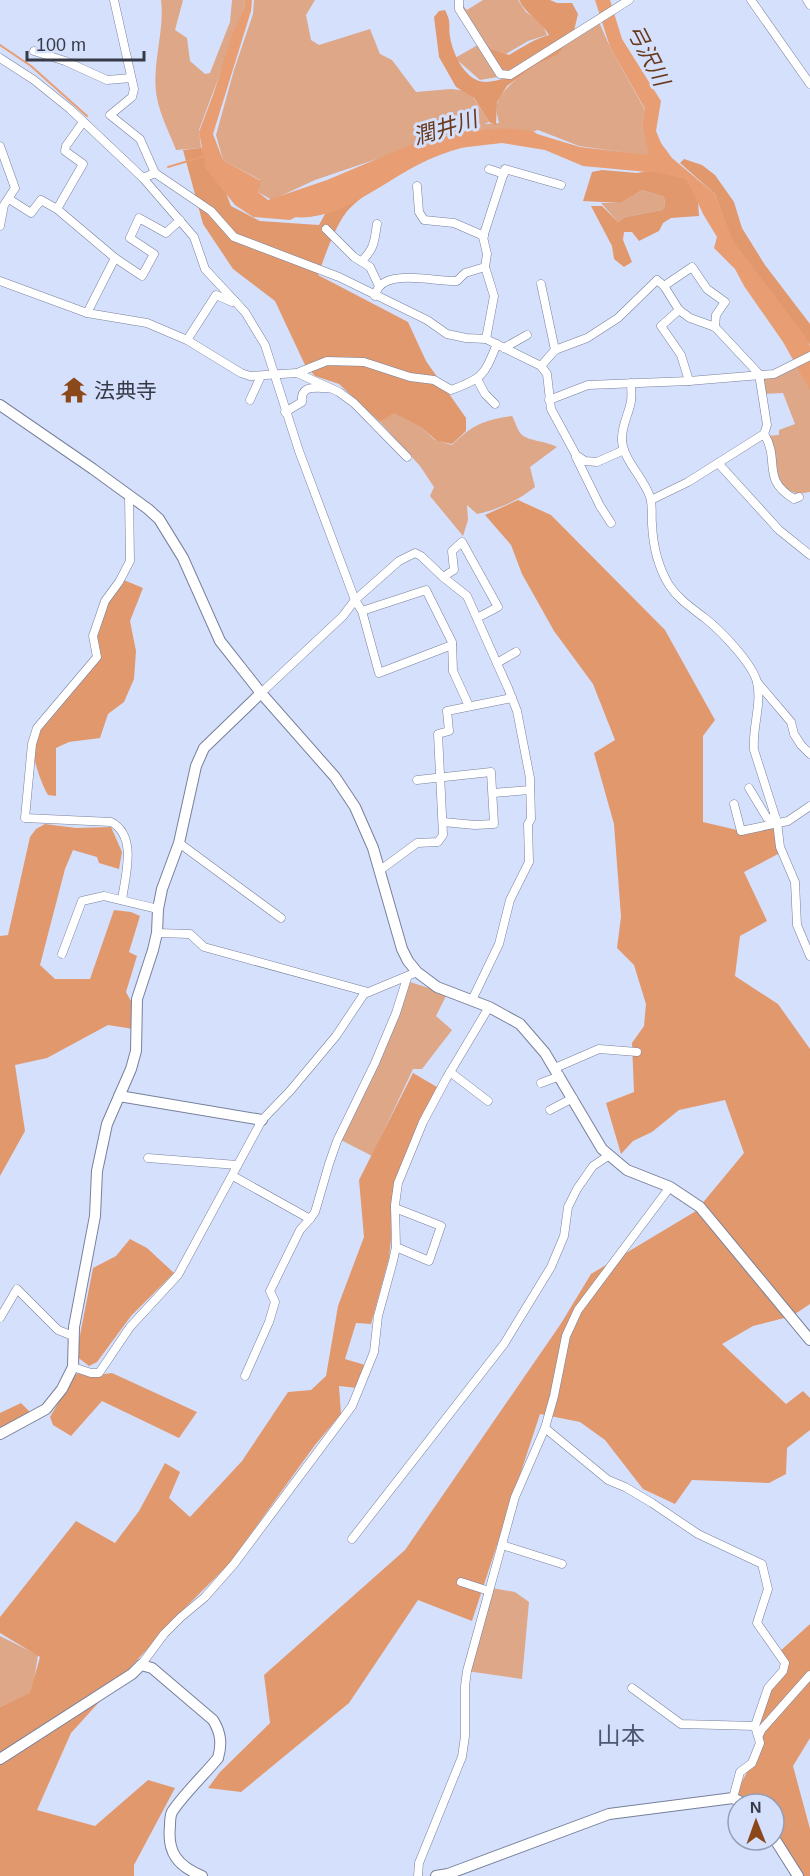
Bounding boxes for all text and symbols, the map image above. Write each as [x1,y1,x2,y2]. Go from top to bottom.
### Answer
water label: 弓沢川 [622,20,675,92]
scale bar [27,24,144,62]
text: 100 m [36,35,86,55]
water label: 潤井川 [410,106,482,150]
temple icon: 法典寺 [59,375,89,405]
place label: 法典寺 [94,379,157,402]
district label: 山本 [597,1722,645,1749]
north arrow [726,1792,786,1852]
text: N [750,1799,762,1816]

